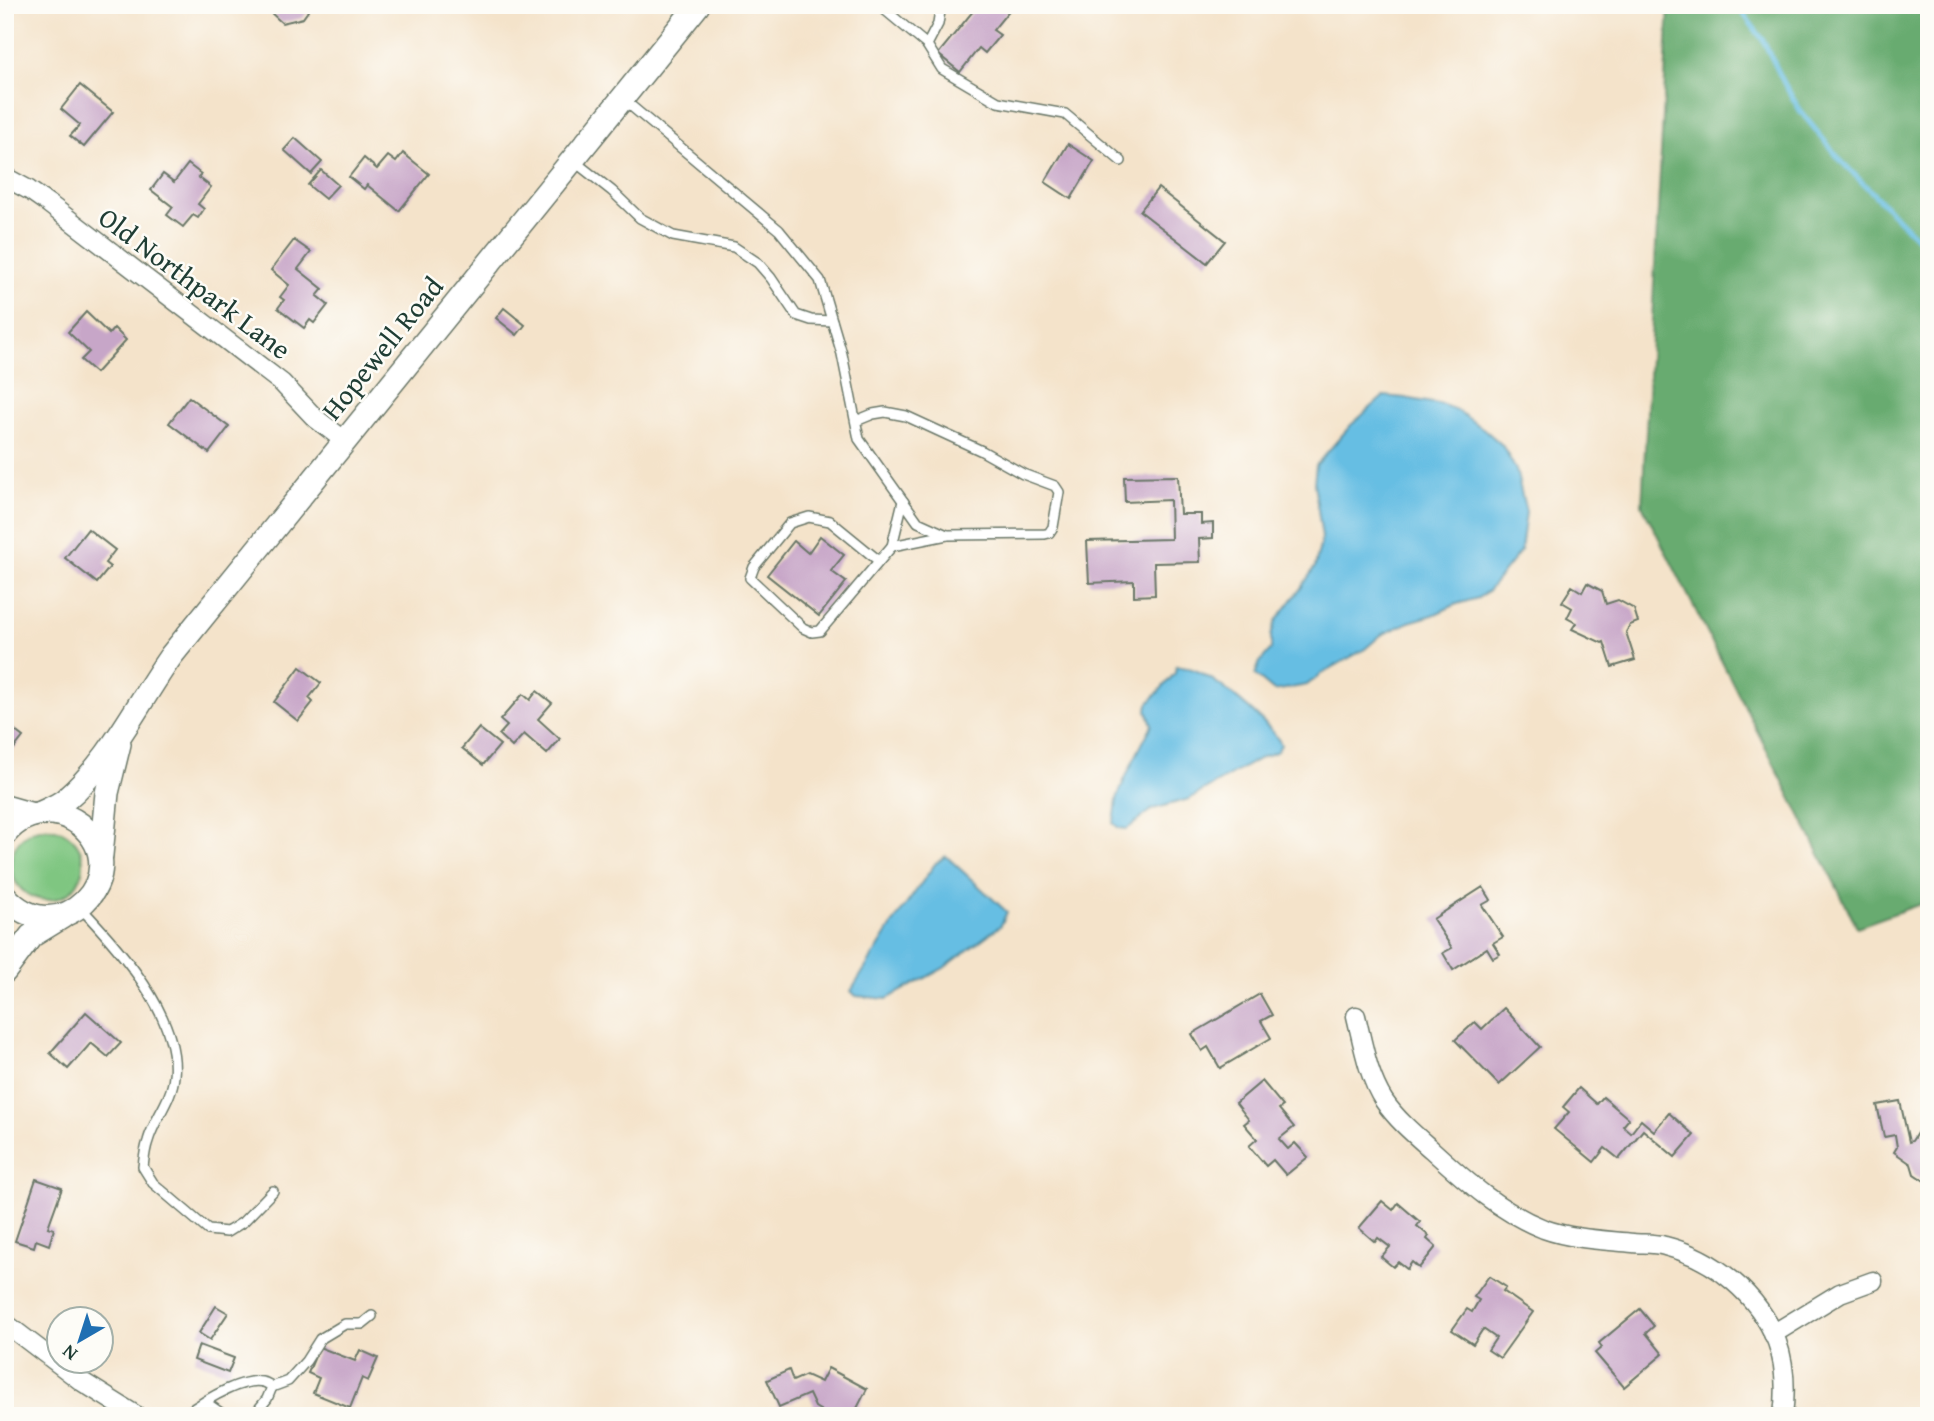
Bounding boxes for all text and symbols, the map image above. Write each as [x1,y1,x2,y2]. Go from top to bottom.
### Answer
street label: Old Northpark Lane [90,196,300,369]
street label: Hopewell Road [311,267,452,428]
north arrow [46,1306,116,1376]
text: N [55,1338,83,1368]

